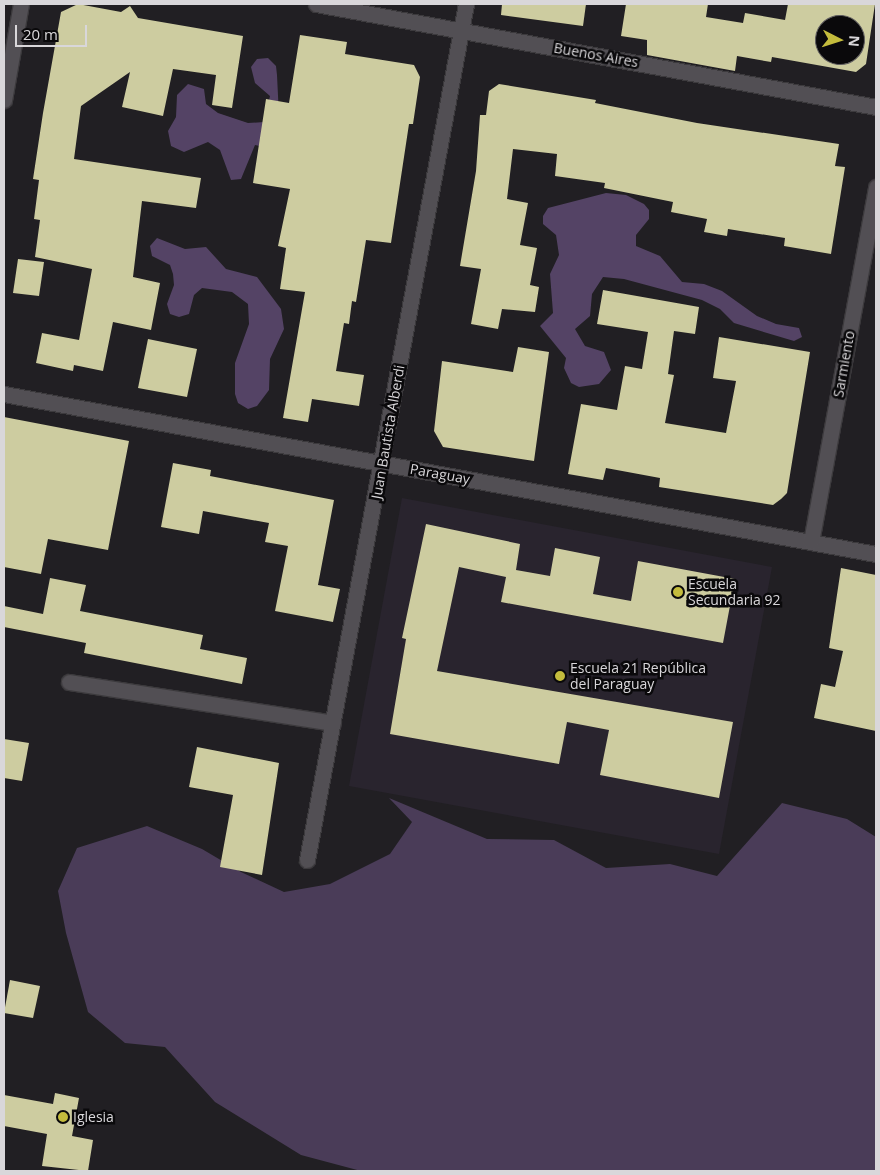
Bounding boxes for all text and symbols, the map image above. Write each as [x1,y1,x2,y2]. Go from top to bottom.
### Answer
scale bar [18,15,90,47]
north arrow [815,15,865,65]
text: 20 m [23,24,58,44]
text: N [844,35,864,48]
street label: Buenos Aires [552,39,640,71]
street label: Sarmiento [830,329,858,399]
street label: Juan Bautista Alberdi [368,364,408,500]
street label: Paraguay [409,460,471,488]
place label: Escuela Secundaria 92 [688,576,780,608]
marker: Escuela Secundaria 92 [672,586,684,598]
place label: Escuela 21 República del Paraguay [570,660,706,692]
marker: Escuela 21 República del Paraguay [554,670,566,682]
place label: Iglesia [73,1109,114,1125]
marker: Iglesia [57,1111,69,1123]

